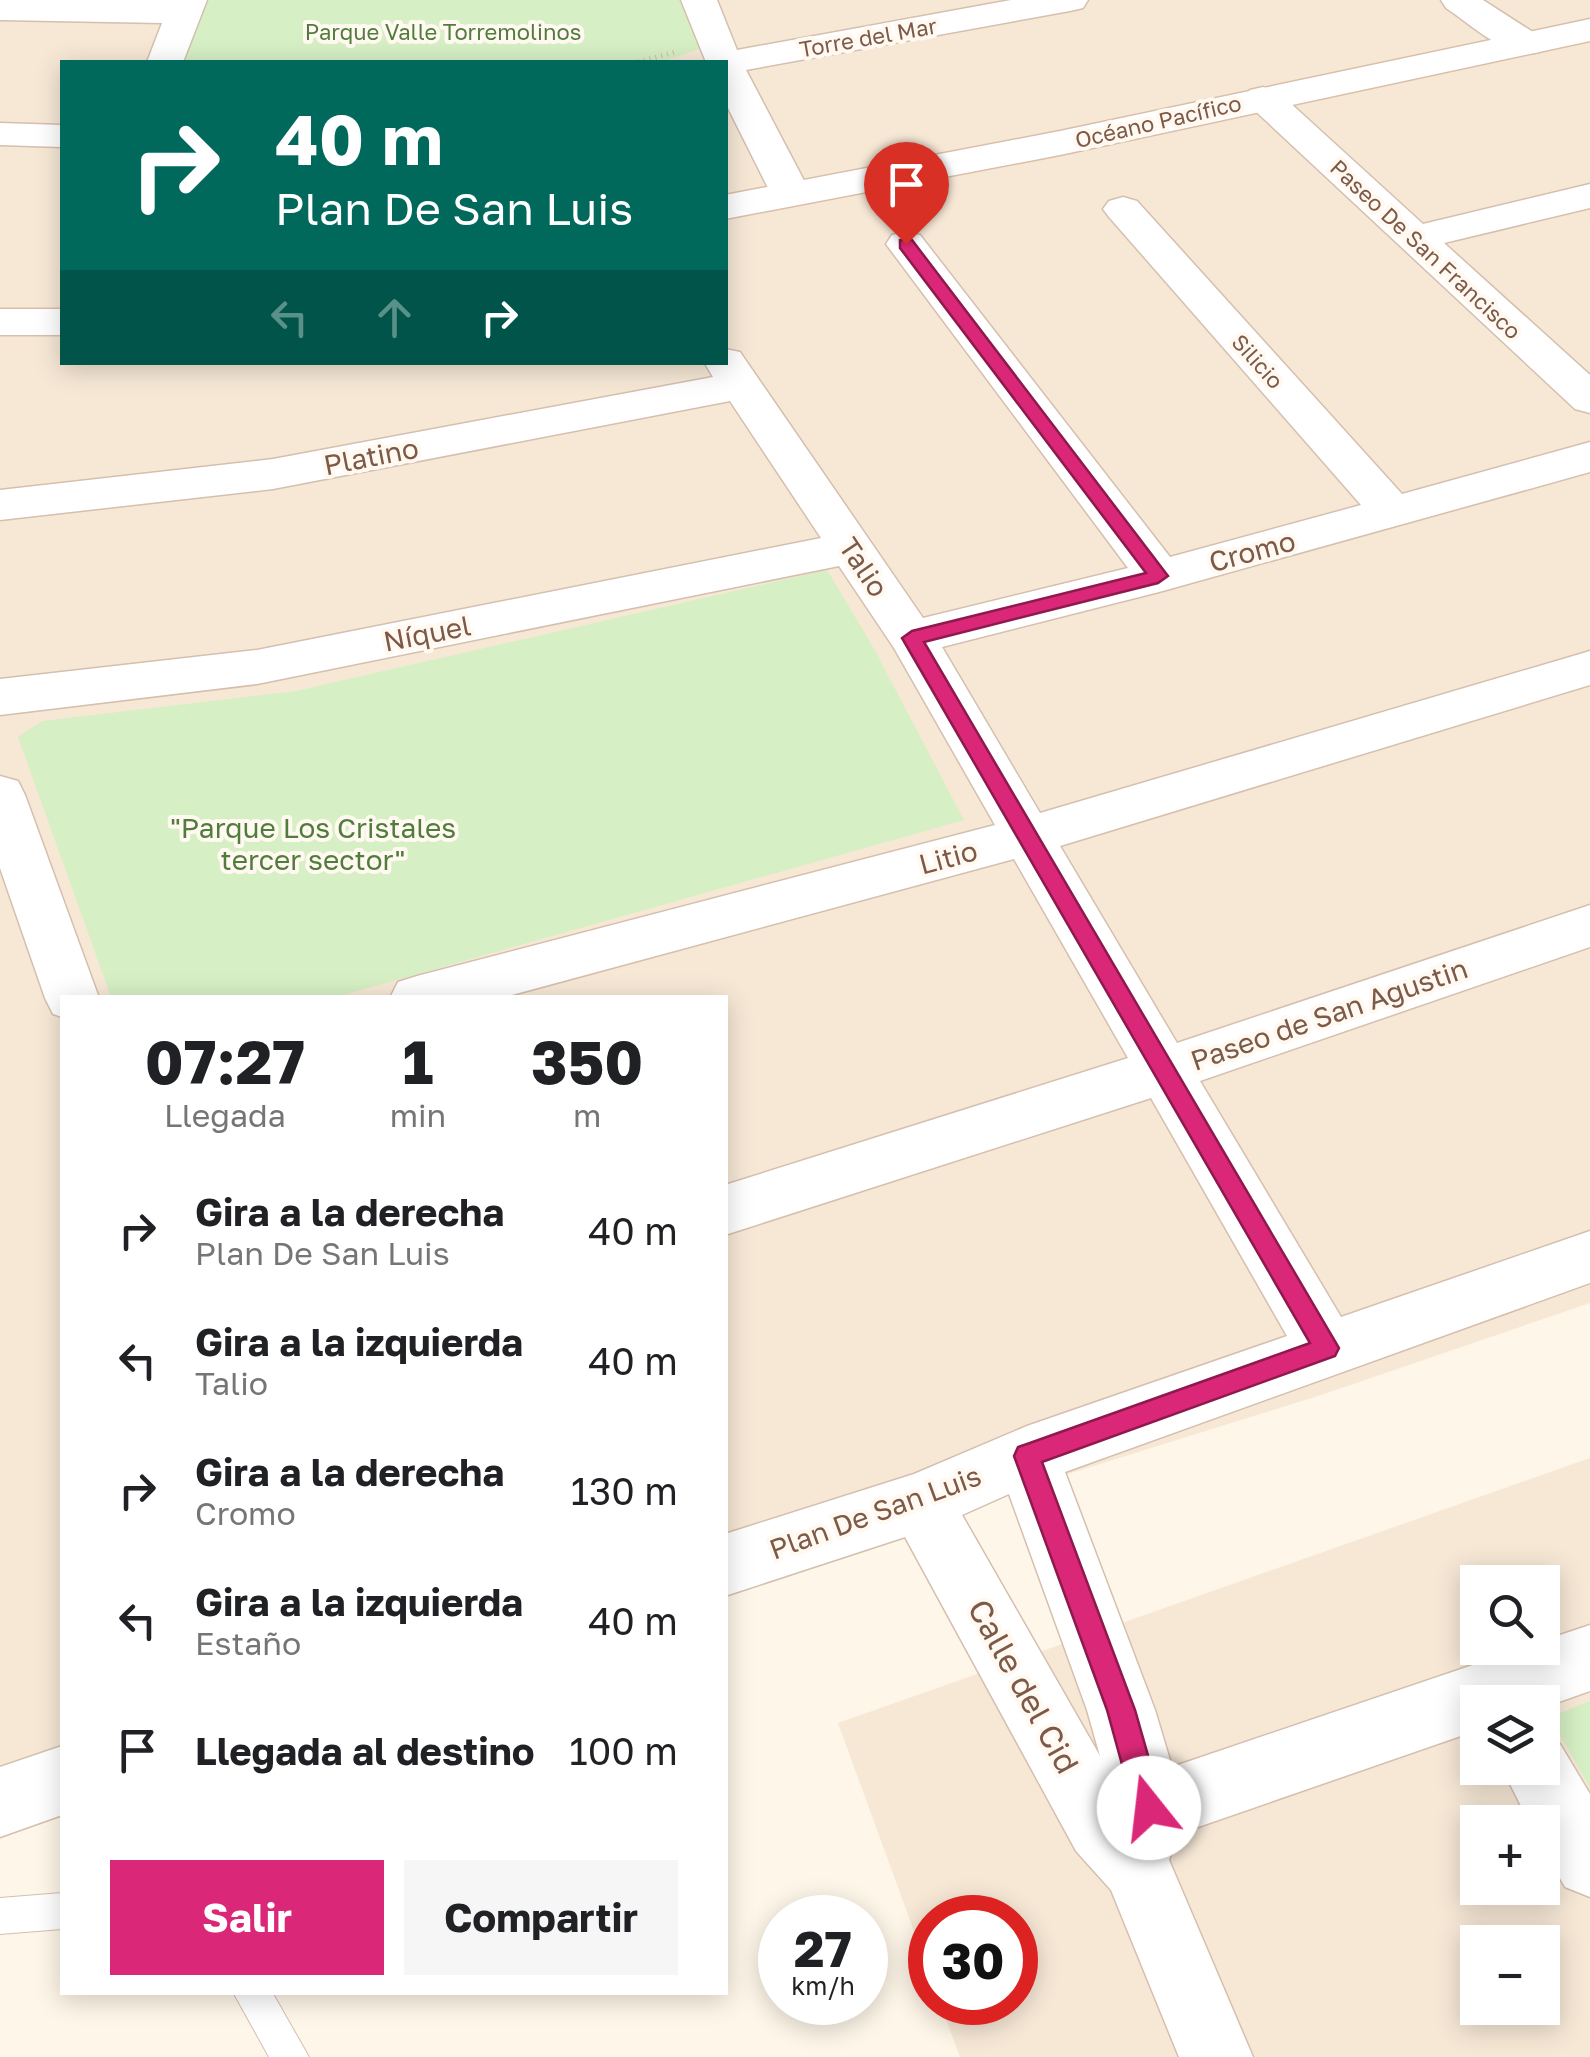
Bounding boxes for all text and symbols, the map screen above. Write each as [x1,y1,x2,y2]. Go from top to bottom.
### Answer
street label: Torre del Mar [797,12,939,62]
park label: Parque Valle Torremolinos [305,18,581,45]
street label: Océano Pacífico [1072,89,1244,153]
text: 40 m [275,96,443,180]
icon: right [110,100,240,230]
pin [864,142,949,245]
street label: Paseo De San Francisco [1325,154,1527,344]
icon: arrive [879,157,934,212]
text: Plan De San Luis [275,181,633,235]
icon: left [262,290,317,345]
icon: ahead [367,290,422,345]
icon: right [472,290,527,345]
street label: Silicio [1227,328,1289,394]
street label: Platino [321,431,421,481]
street label: Cromo [1205,524,1299,578]
street label: Talio [832,531,896,603]
street label: Níquel [381,608,473,658]
park label: "Parque Los Cristales tercer sector" [170,811,456,876]
street label: Litio [915,833,981,881]
street label: Paseo de San Agustin [1186,951,1472,1077]
text: 07:27 [145,1025,305,1097]
text: 1 [403,1025,433,1097]
text: 350 [531,1025,643,1097]
text: Llegada [164,1096,286,1134]
text: min [390,1096,446,1134]
text: m [573,1096,601,1134]
text: Gira a la derecha [195,1189,504,1234]
icon: right [110,1203,165,1258]
text: 40 m [588,1208,678,1253]
text: Plan De San Luis [195,1234,450,1272]
text: Gira a la izquierda [195,1319,523,1364]
icon: left [110,1333,165,1388]
text: 40 m [588,1338,678,1383]
text: Talio [195,1364,268,1402]
text: Gira a la derecha [195,1449,504,1494]
street label: Plan De San Luis [765,1458,985,1566]
icon: right [110,1463,165,1518]
text: 130 m [571,1468,678,1513]
text: Cromo [195,1494,296,1532]
map controls [1460,1565,1560,2025]
button: search [1460,1565,1560,1665]
text: Gira a la izquierda [195,1579,523,1624]
street label: Calle del Cid [961,1592,1087,1780]
icon: left [110,1593,165,1648]
text: 40 m [588,1598,678,1643]
text: Estaño [195,1624,301,1662]
button: layers [1460,1685,1560,1785]
icon: arrive [110,1723,165,1778]
text: Llegada al destino [195,1728,535,1773]
text: 100 m [569,1728,678,1773]
position arrow [1097,1756,1201,1860]
button: + [1460,1805,1560,1905]
button: Salir [110,1860,384,1975]
button: Compartir [404,1860,678,1975]
speed limit sign: 30 [908,1895,1038,2025]
text: 27 [794,1918,852,1978]
button: − [1460,1925,1560,2025]
text: km/h [791,1970,855,2001]

